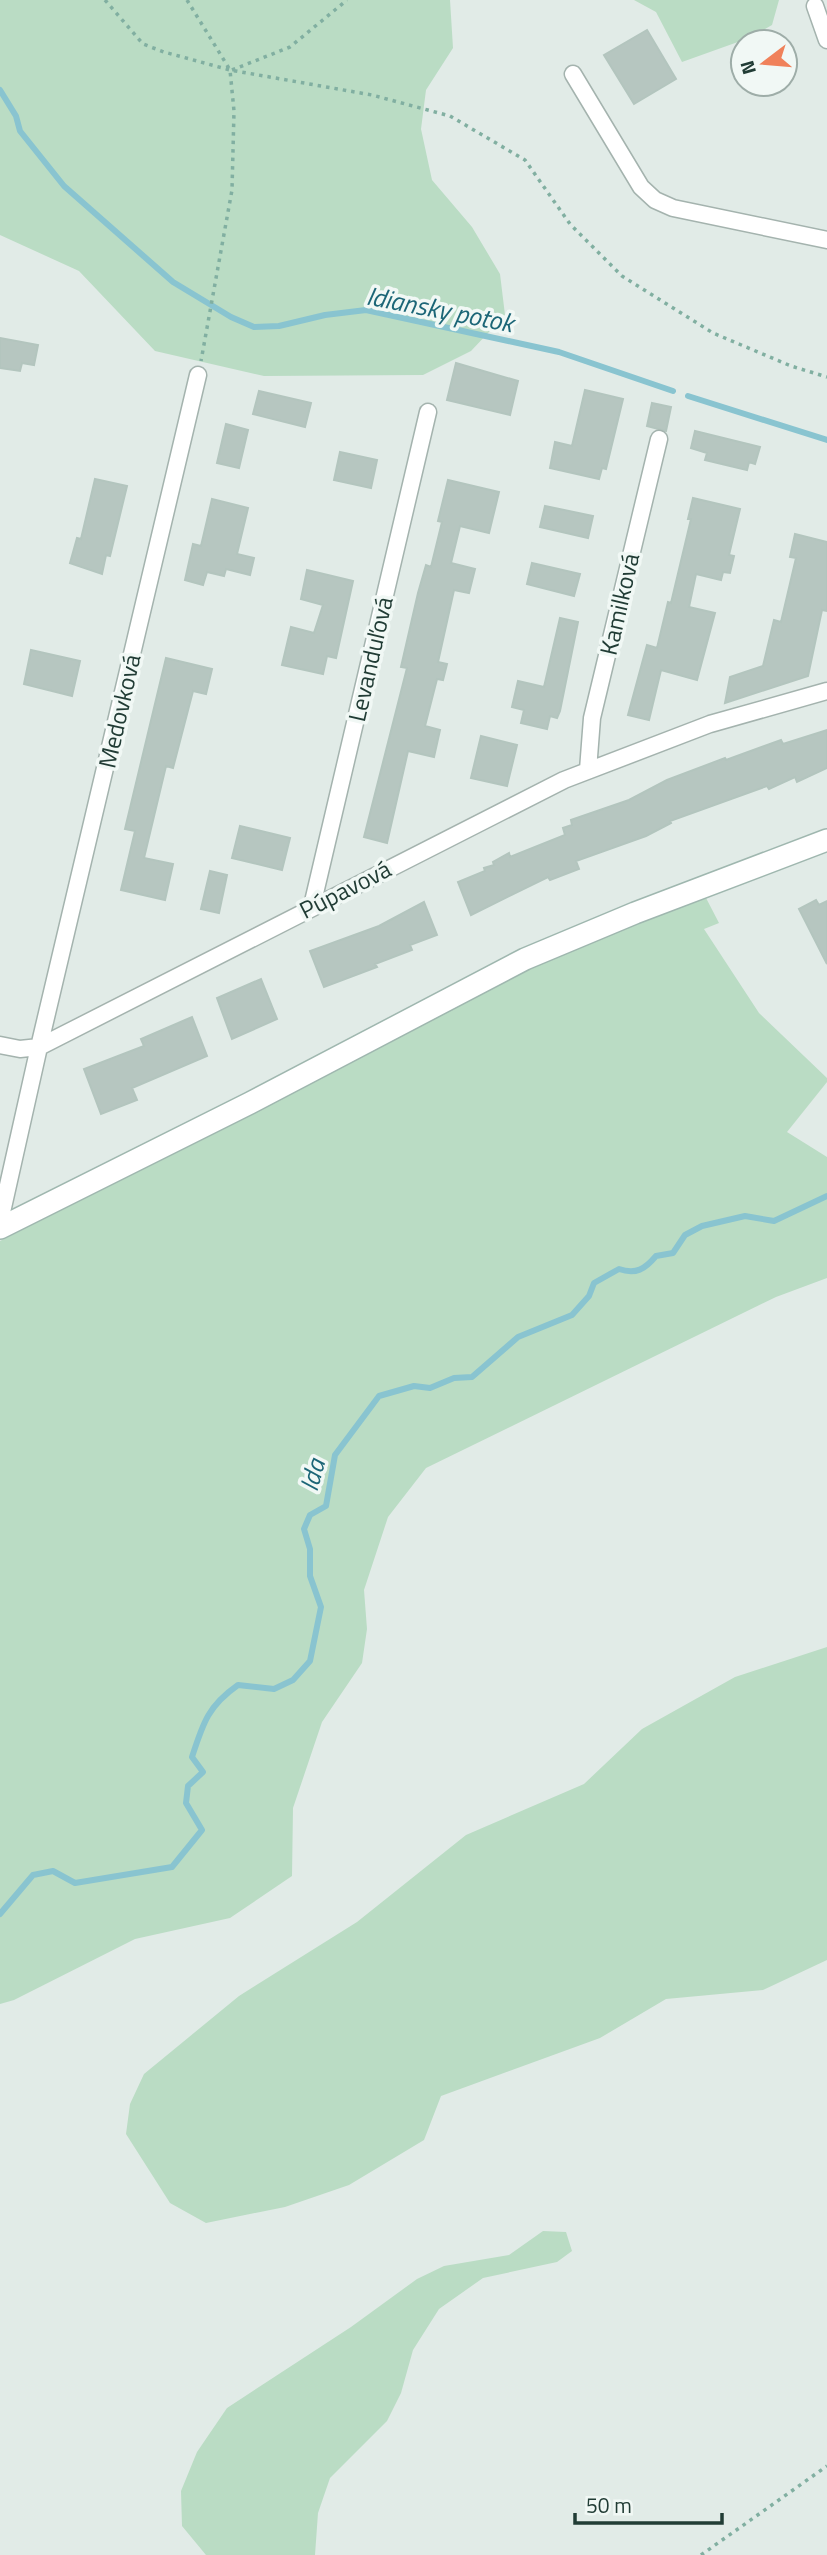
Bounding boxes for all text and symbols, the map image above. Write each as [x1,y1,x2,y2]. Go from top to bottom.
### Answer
north arrow [729,28,799,98]
text: N [731,57,763,78]
water label: Idiansky potok [363,276,520,343]
street label: Kamilková [590,549,648,659]
street label: Levanduľová [338,593,402,725]
street label: Medovková [88,650,150,772]
street label: Púpavová [293,851,397,927]
water label: Ida [289,1453,335,1495]
scale bar [575,2482,722,2526]
text: 50 m [586,2489,632,2521]

